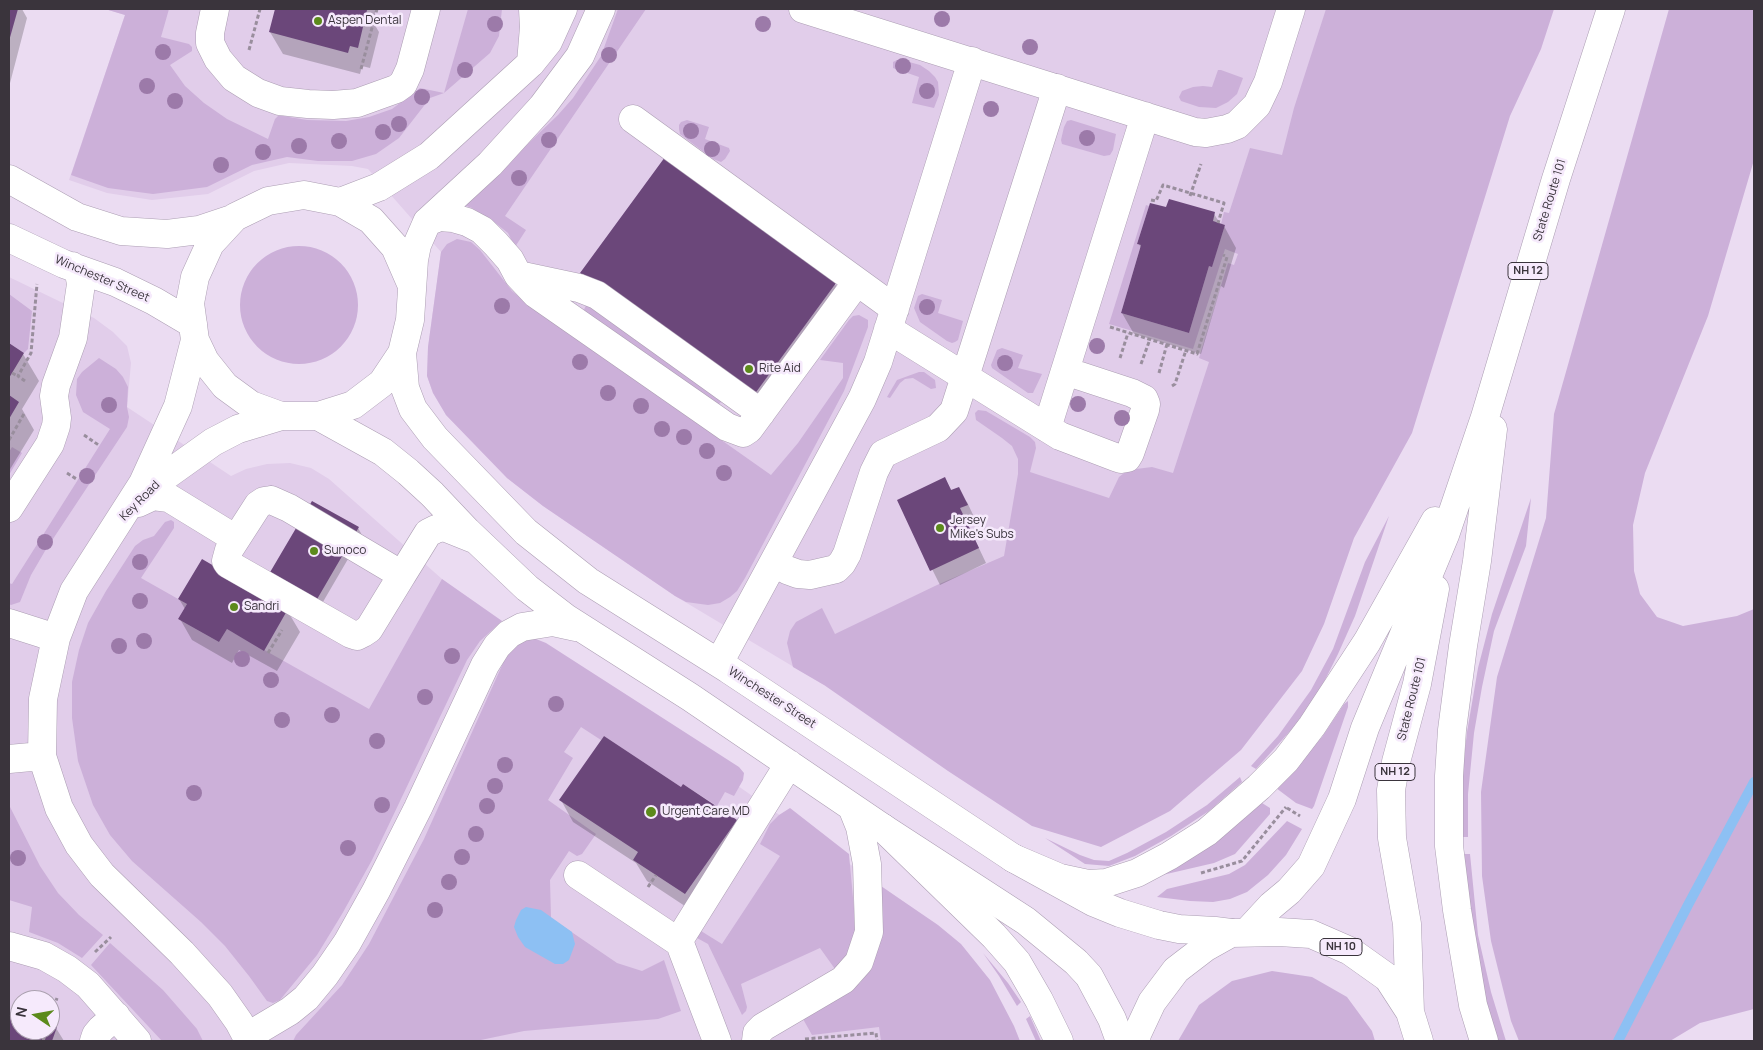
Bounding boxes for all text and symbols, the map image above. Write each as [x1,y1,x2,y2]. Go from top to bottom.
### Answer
place label: Aspen Dental [328,14,402,28]
marker: Aspen Dental [312,15,324,27]
street label: State Route 101 [1531,157,1569,243]
street label: Winchester Street [52,253,152,305]
road number: NH 12 [1508,262,1548,280]
place label: Rite Aid [759,362,801,376]
marker: Rite Aid [743,363,755,375]
street label: Key Road [117,478,163,524]
place label: Jersey Mike's Subs [950,514,1014,542]
marker: Jersey Mike's Subs [934,522,946,534]
place label: Sunoco [324,544,366,558]
marker: Sunoco [308,545,320,557]
place label: Sandri [244,600,279,614]
marker: Sandri [228,601,240,613]
street label: State Route 101 [1395,656,1429,742]
street label: Winchester Street [726,664,818,732]
road number: NH 12 [1375,764,1415,780]
marker: Urgent Care MD [644,805,658,819]
place label: Urgent Care MD [662,805,750,819]
road number: NH 10 [1320,939,1362,956]
north arrow [10,990,60,1040]
text: N [10,1005,31,1019]

